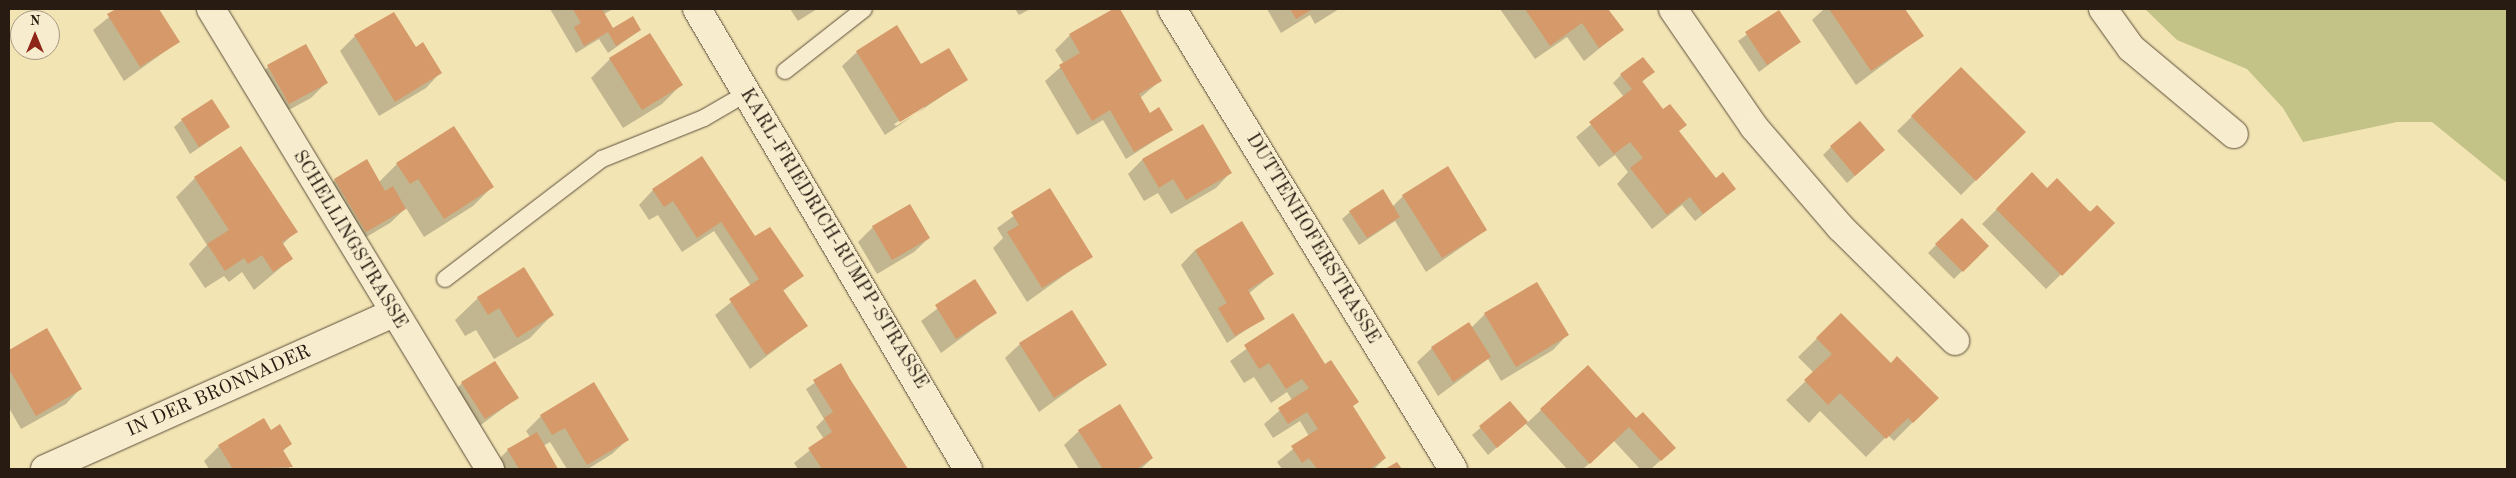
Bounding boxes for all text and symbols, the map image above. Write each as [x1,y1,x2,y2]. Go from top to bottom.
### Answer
north arrow [10,10,60,60]
text: N [30,14,40,28]
street label: KARL-FRIEDRICH-RUMPP-STRASSE [734,85,932,393]
street label: DUTTENHOFERSTRASSE [1240,130,1384,348]
street label: SCHELLINGSTRASSE [287,147,411,333]
street label: IN DER BRONNADER [123,341,315,443]

